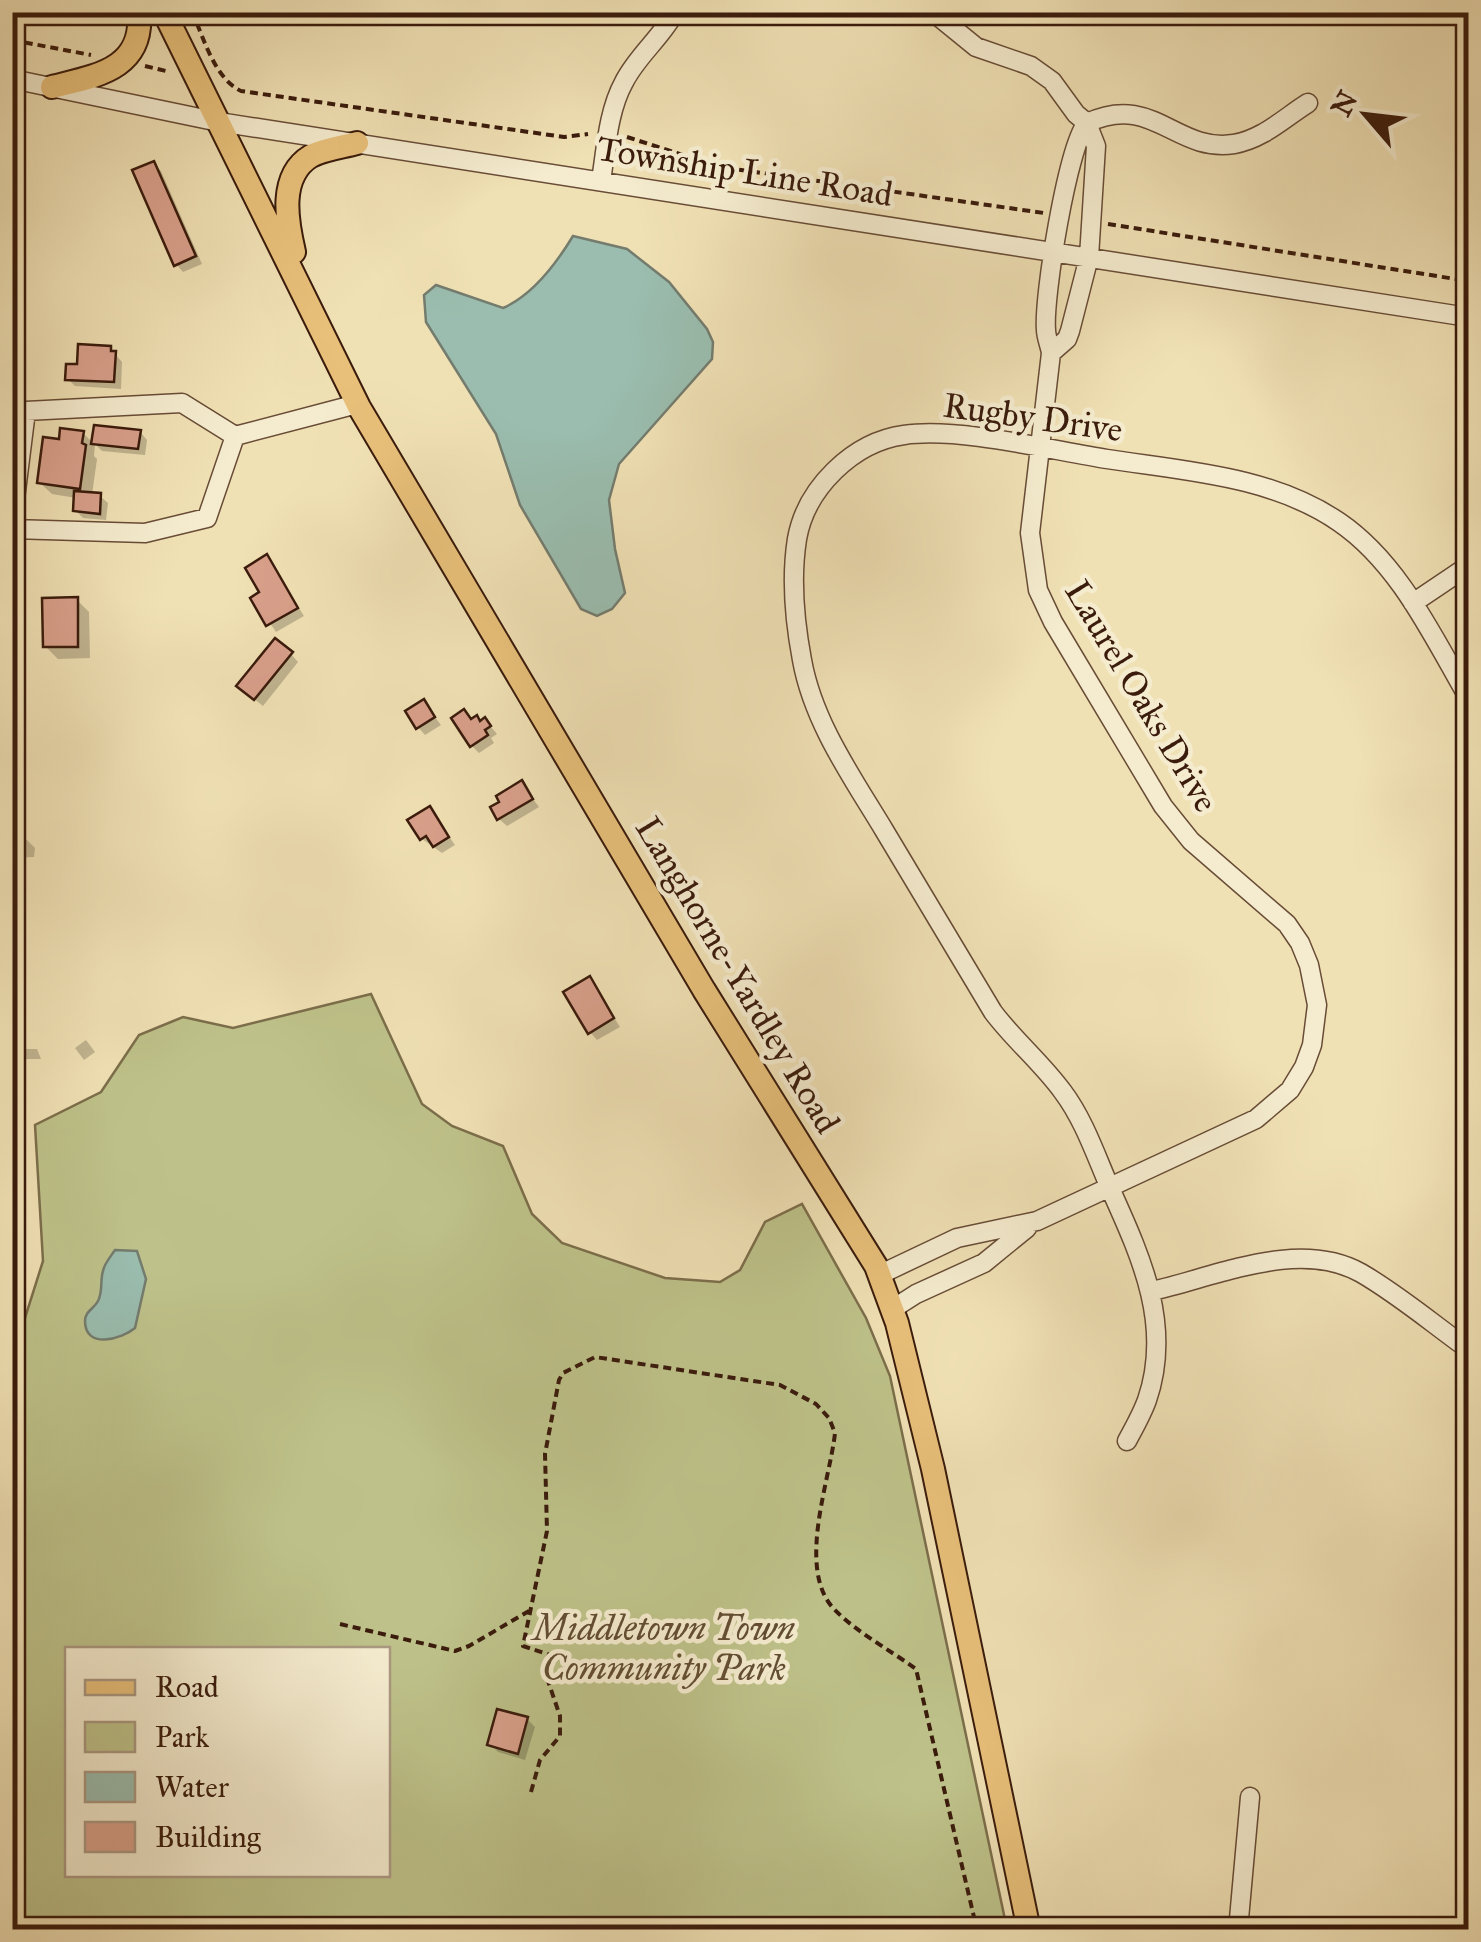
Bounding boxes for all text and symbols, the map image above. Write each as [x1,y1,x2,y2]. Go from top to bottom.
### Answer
north arrow [1316,65,1416,165]
text: N [1323,85,1366,122]
street label: Township Line Road [594,127,896,216]
street label: Rugby Drive [940,384,1125,451]
street label: Laurel Oaks Drive [1055,573,1228,820]
street label: Langhorne-Yardley Road [626,809,849,1142]
park label: Middletown Town Community Park [530,1607,795,1690]
legend [65,1647,390,1877]
text: Road [155,1669,219,1705]
text: Park [155,1719,209,1755]
text: Water [155,1769,230,1805]
text: Building [155,1819,262,1855]

